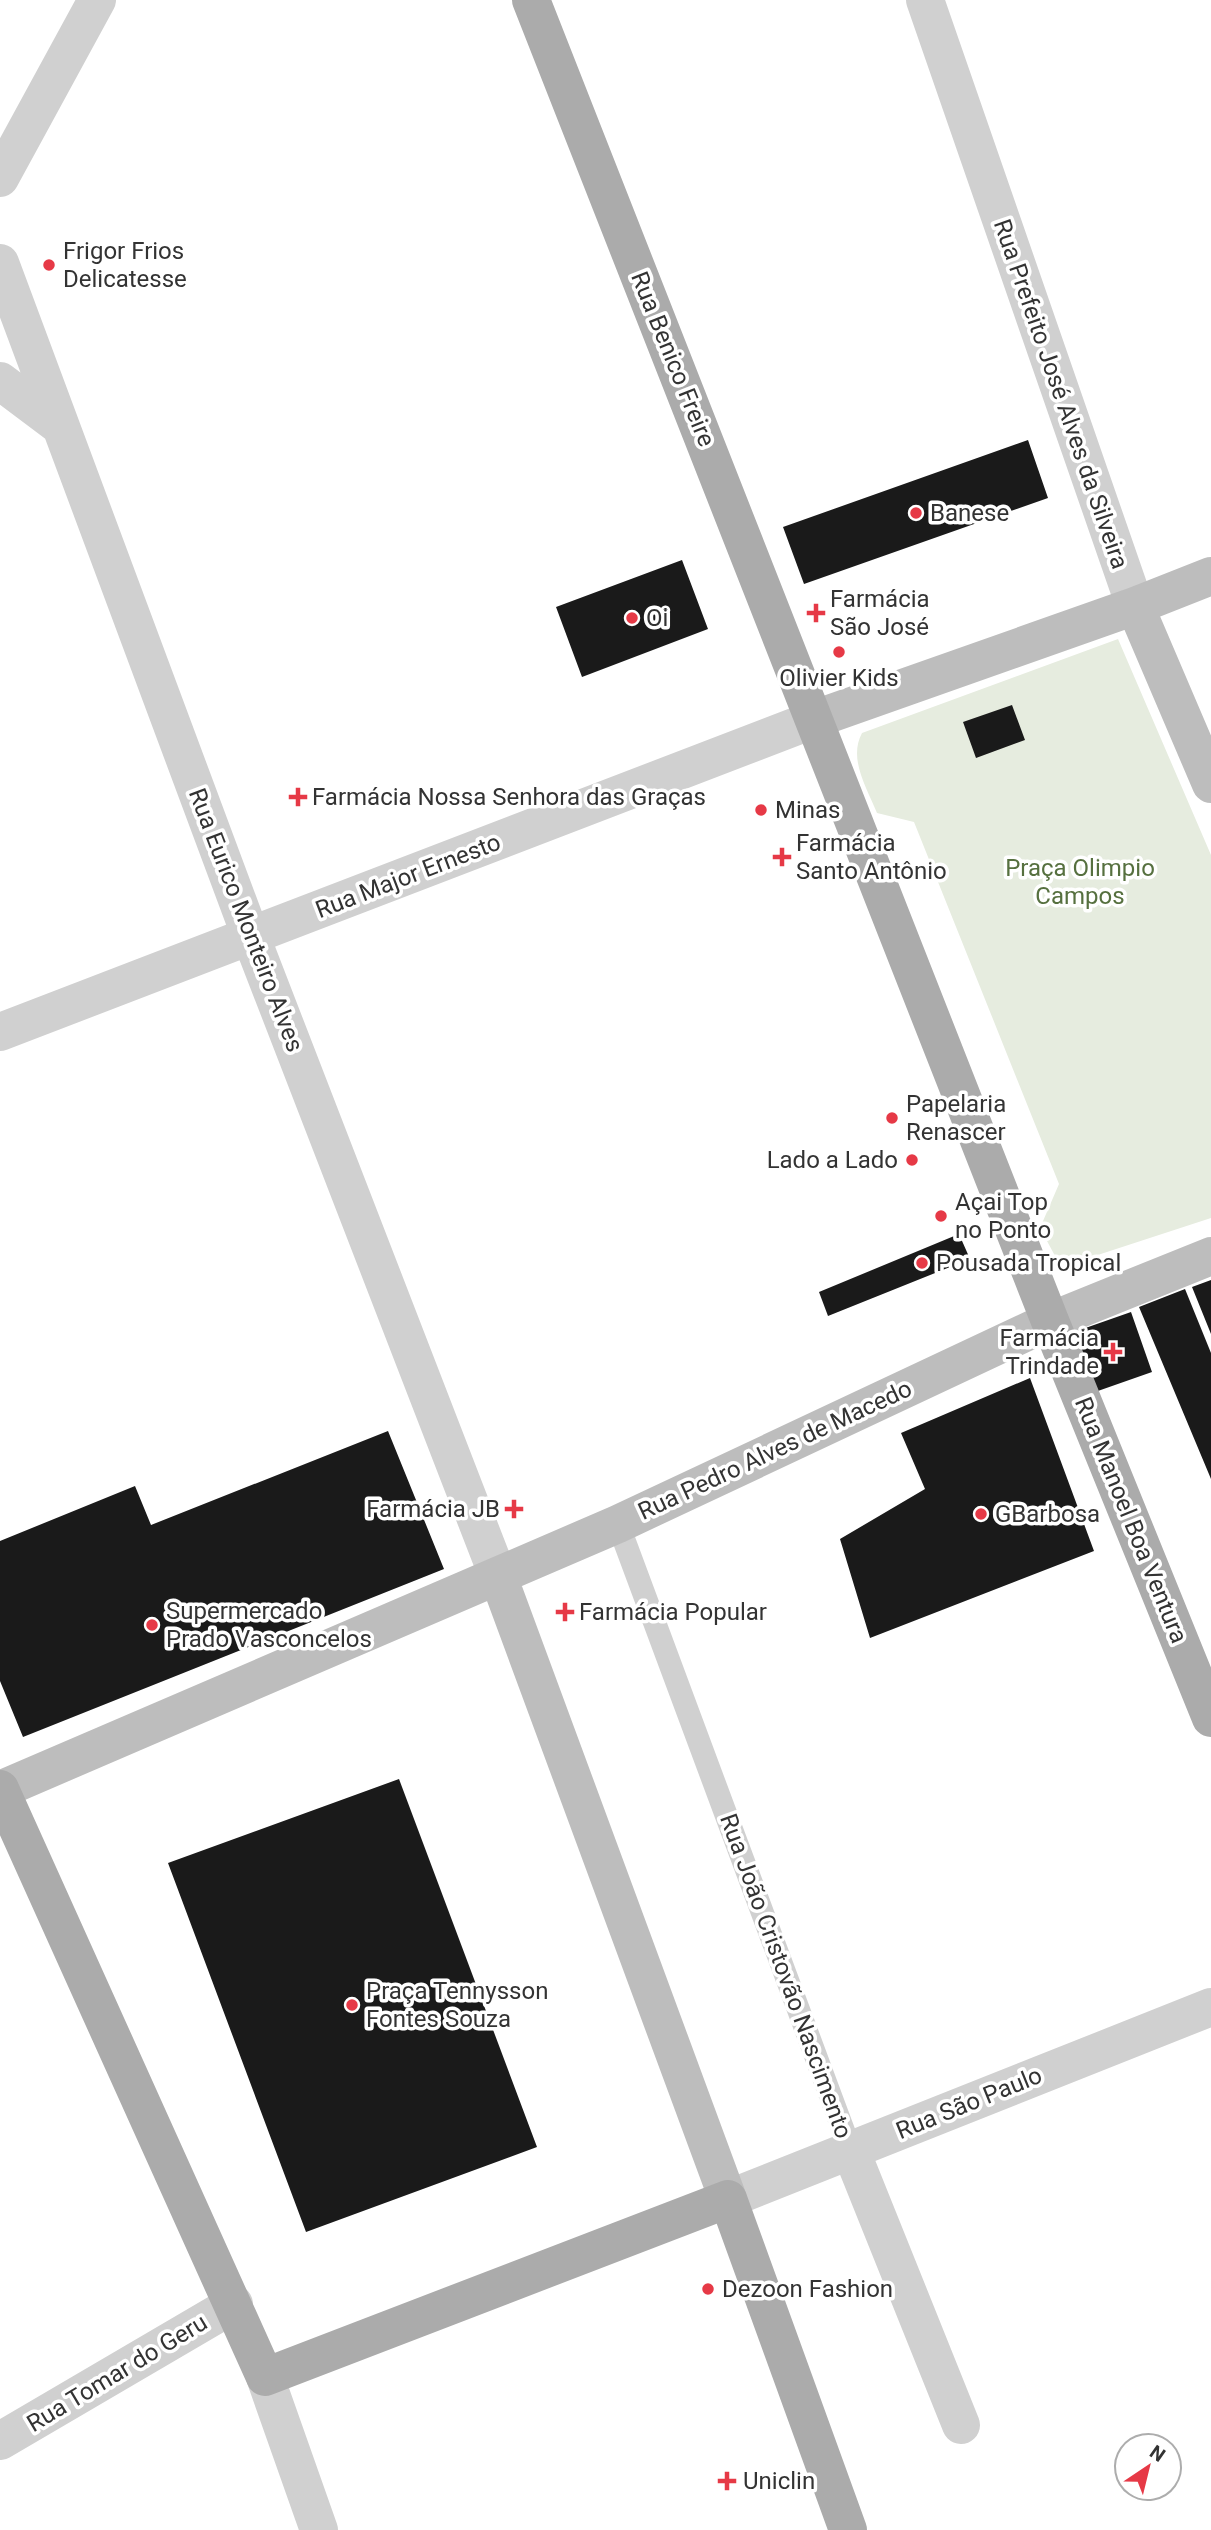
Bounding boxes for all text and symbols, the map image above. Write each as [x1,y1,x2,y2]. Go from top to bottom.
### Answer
street label: Rua Prefeito José Alves da Silveira [988,215,1134,573]
place label: Frigor Frios Delicatesse [63,237,187,293]
marker: Frigor Frios Delicatesse [41,257,57,273]
street label: Rua Benico Freire [625,267,721,451]
place label: Banese [930,499,1009,527]
marker: Banese [908,505,924,521]
place label: Farmácia São José [830,585,930,641]
place label: Oi [646,604,668,632]
marker: Farmácia São José [808,605,824,621]
marker: Oi [624,610,640,626]
marker: Olivier Kids [831,644,847,660]
place label: Olivier Kids [779,664,899,692]
place label: Farmácia Nossa Senhora das Graças [312,783,706,811]
street label: Rua Eurico Monteiro Alves [183,784,309,1056]
marker: Farmácia Nossa Senhora das Graças [290,789,306,805]
place label: Minas [775,796,840,824]
marker: Minas [753,802,769,818]
street label: Rua Major Ernesto [311,828,505,924]
place label: Farmácia Santo Antônio [796,829,947,885]
marker: Farmácia Santo Antônio [774,849,790,865]
park label: Praça Olimpio Campos [1005,854,1155,910]
place label: Papelaria Renascer [906,1090,1006,1146]
marker: Papelaria Renascer [884,1110,900,1126]
place label: Lado a Lado [767,1146,898,1174]
marker: Lado a Lado [904,1152,920,1168]
place label: Açai Top no Ponto [955,1188,1051,1244]
marker: Açai Top no Ponto [933,1208,949,1224]
place label: Pousada Tropical [936,1249,1121,1277]
marker: Pousada Tropical [914,1255,930,1271]
place label: Farmácia Trindade [999,1324,1099,1380]
marker: Farmácia Trindade [1105,1344,1121,1360]
street label: Rua Pedro Alves de Macedo [634,1374,916,1526]
street label: Rua Manoel Boa Ventura [1069,1393,1193,1647]
place label: Farmácia JB [366,1495,500,1523]
place label: GBarbosa [995,1500,1100,1528]
marker: Farmácia JB [506,1501,522,1517]
marker: GBarbosa [973,1506,989,1522]
place label: Supermercado Prado Vasconcelos [166,1597,372,1653]
place label: Farmácia Popular [579,1598,767,1626]
marker: Farmácia Popular [557,1604,573,1620]
marker: Supermercado Prado Vasconcelos [144,1617,160,1633]
street label: Rua João Cristovão Nascimento [714,1810,858,2142]
place label: Praça Tennysson Fontes Souza [366,1977,548,2033]
marker: Praça Tennysson Fontes Souza [344,1997,360,2013]
street label: Rua São Paulo [892,2061,1046,2145]
place label: Dezoon Fashion [722,2275,893,2303]
marker: Dezoon Fashion [700,2281,716,2297]
street label: Rua Tomar do Geru [22,2308,212,2438]
north arrow [1113,2432,1183,2502]
text: N [1145,2440,1170,2467]
place label: Uniclin [743,2467,815,2495]
marker: Uniclin [717,2471,737,2491]

